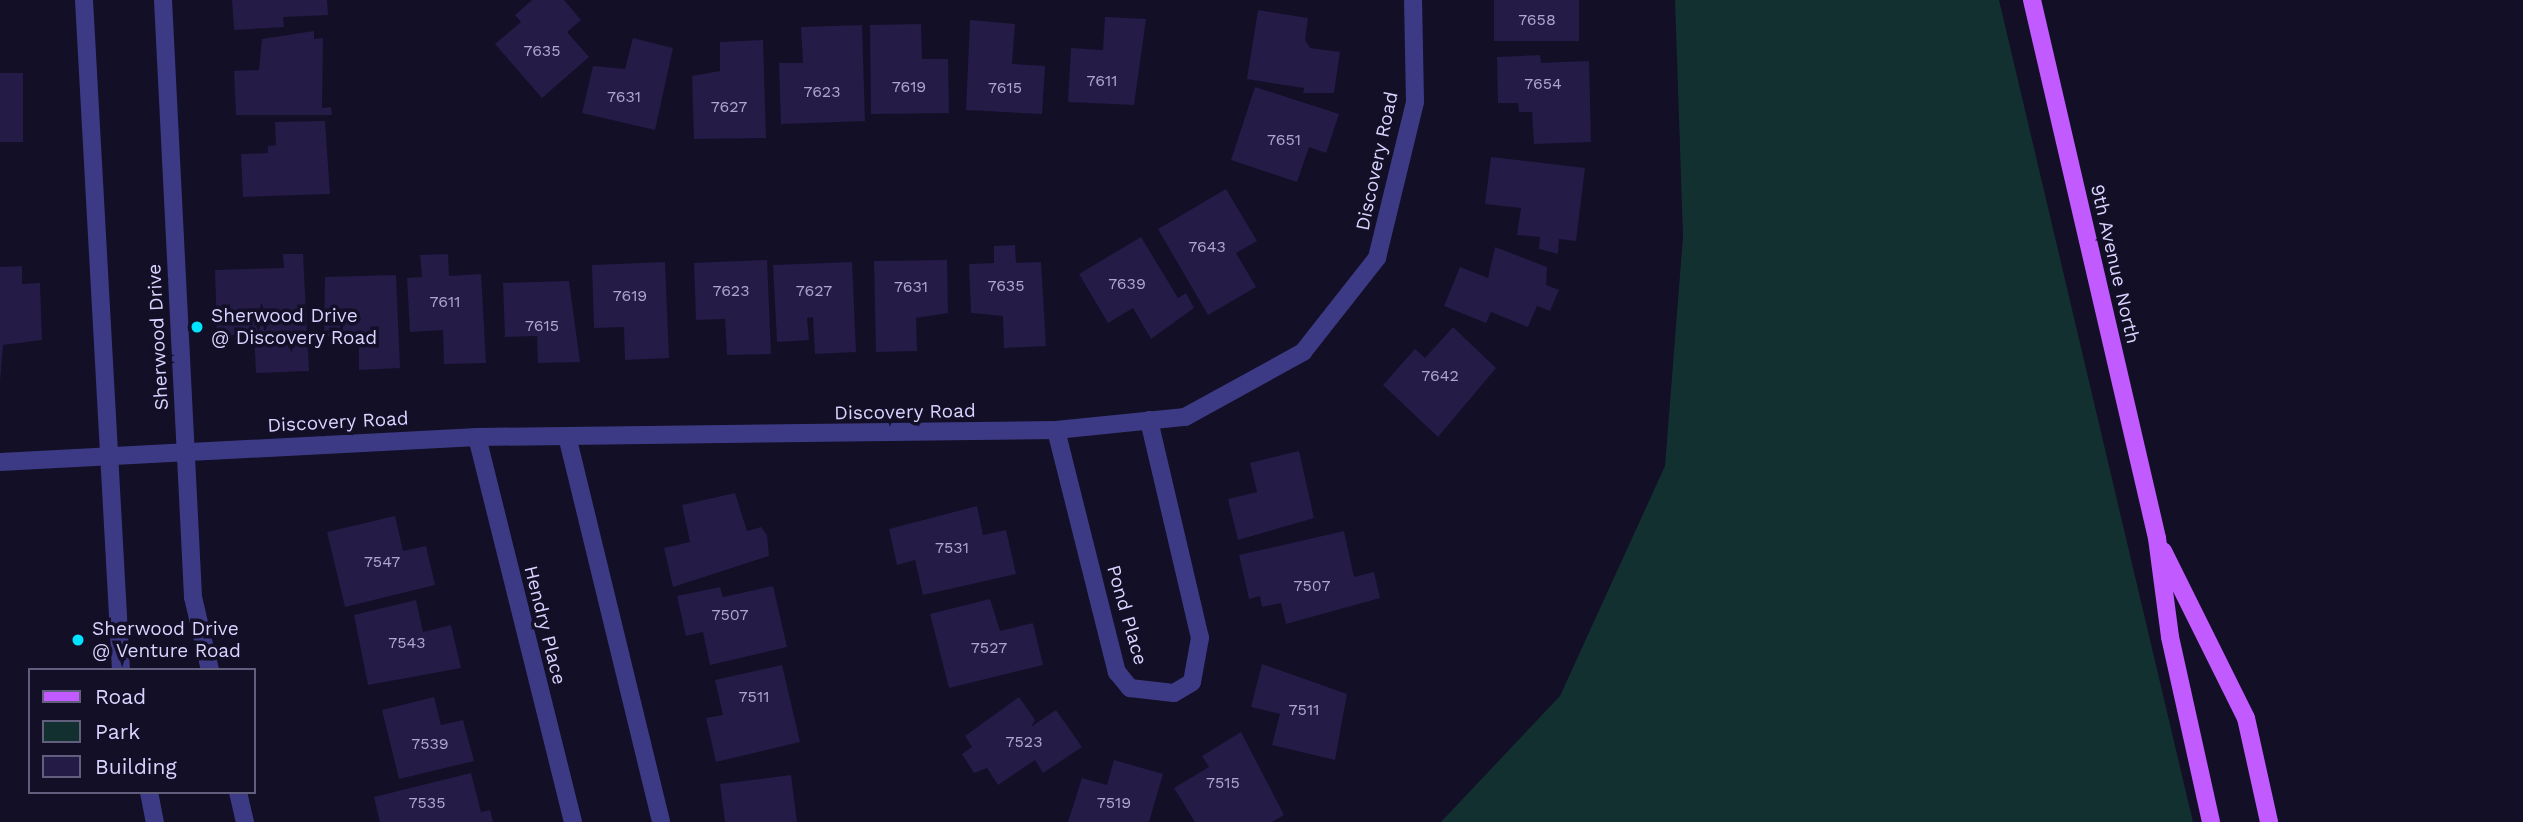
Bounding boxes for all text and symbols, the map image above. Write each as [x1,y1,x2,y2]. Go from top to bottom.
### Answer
house number: 7658 [1518,10,1556,30]
house number: 7635 [523,41,561,61]
house number: 7611 [1087,71,1117,91]
house number: 7654 [1524,74,1562,94]
house number: 7619 [892,77,926,97]
house number: 7615 [988,78,1022,98]
house number: 7623 [803,82,841,102]
house number: 7631 [607,87,641,107]
street label: Discovery Road [1351,89,1403,233]
house number: 7627 [711,97,747,117]
house number: 7651 [1267,130,1301,150]
street label: 9th Avenue North [2085,182,2145,346]
house number: 7643 [1188,237,1226,257]
street label: Sherwood Drive [143,263,173,411]
house number: 7639 [1108,274,1146,294]
house number: 7635 [987,276,1025,296]
house number: 7631 [894,277,928,297]
house number: 7623 [712,281,750,301]
house number: 7627 [796,281,832,301]
house number: 7619 [613,286,647,306]
house number: 7611 [430,292,460,312]
place label: Sherwood Drive @ Discovery Road [211,305,378,349]
house number: 7615 [525,316,559,336]
marker: Sherwood Drive @ Discovery Road [189,319,205,335]
house number: 7642 [1421,366,1459,386]
street label: Discovery Road [834,399,976,425]
street label: Discovery Road [267,407,409,437]
house number: 7531 [935,538,969,558]
house number: 7547 [364,552,400,572]
street label: Pond Place [1102,562,1152,668]
street label: Hendry Place [519,563,571,687]
house number: 7507 [1294,576,1330,596]
house number: 7507 [712,605,748,625]
place label: Sherwood Drive @ Venture Road [92,618,242,662]
marker: Sherwood Drive @ Venture Road [70,632,86,648]
house number: 7543 [388,633,426,653]
house number: 7527 [971,638,1007,658]
legend [28,668,256,794]
text: Road [95,684,146,709]
house number: 7511 [739,687,769,707]
house number: 7511 [1289,700,1319,720]
text: Park [95,719,140,744]
house number: 7523 [1006,732,1042,752]
house number: 7539 [411,734,449,754]
text: Building [95,754,177,779]
house number: 7515 [1206,773,1240,793]
house number: 7535 [409,793,445,813]
house number: 7519 [1097,793,1131,813]

